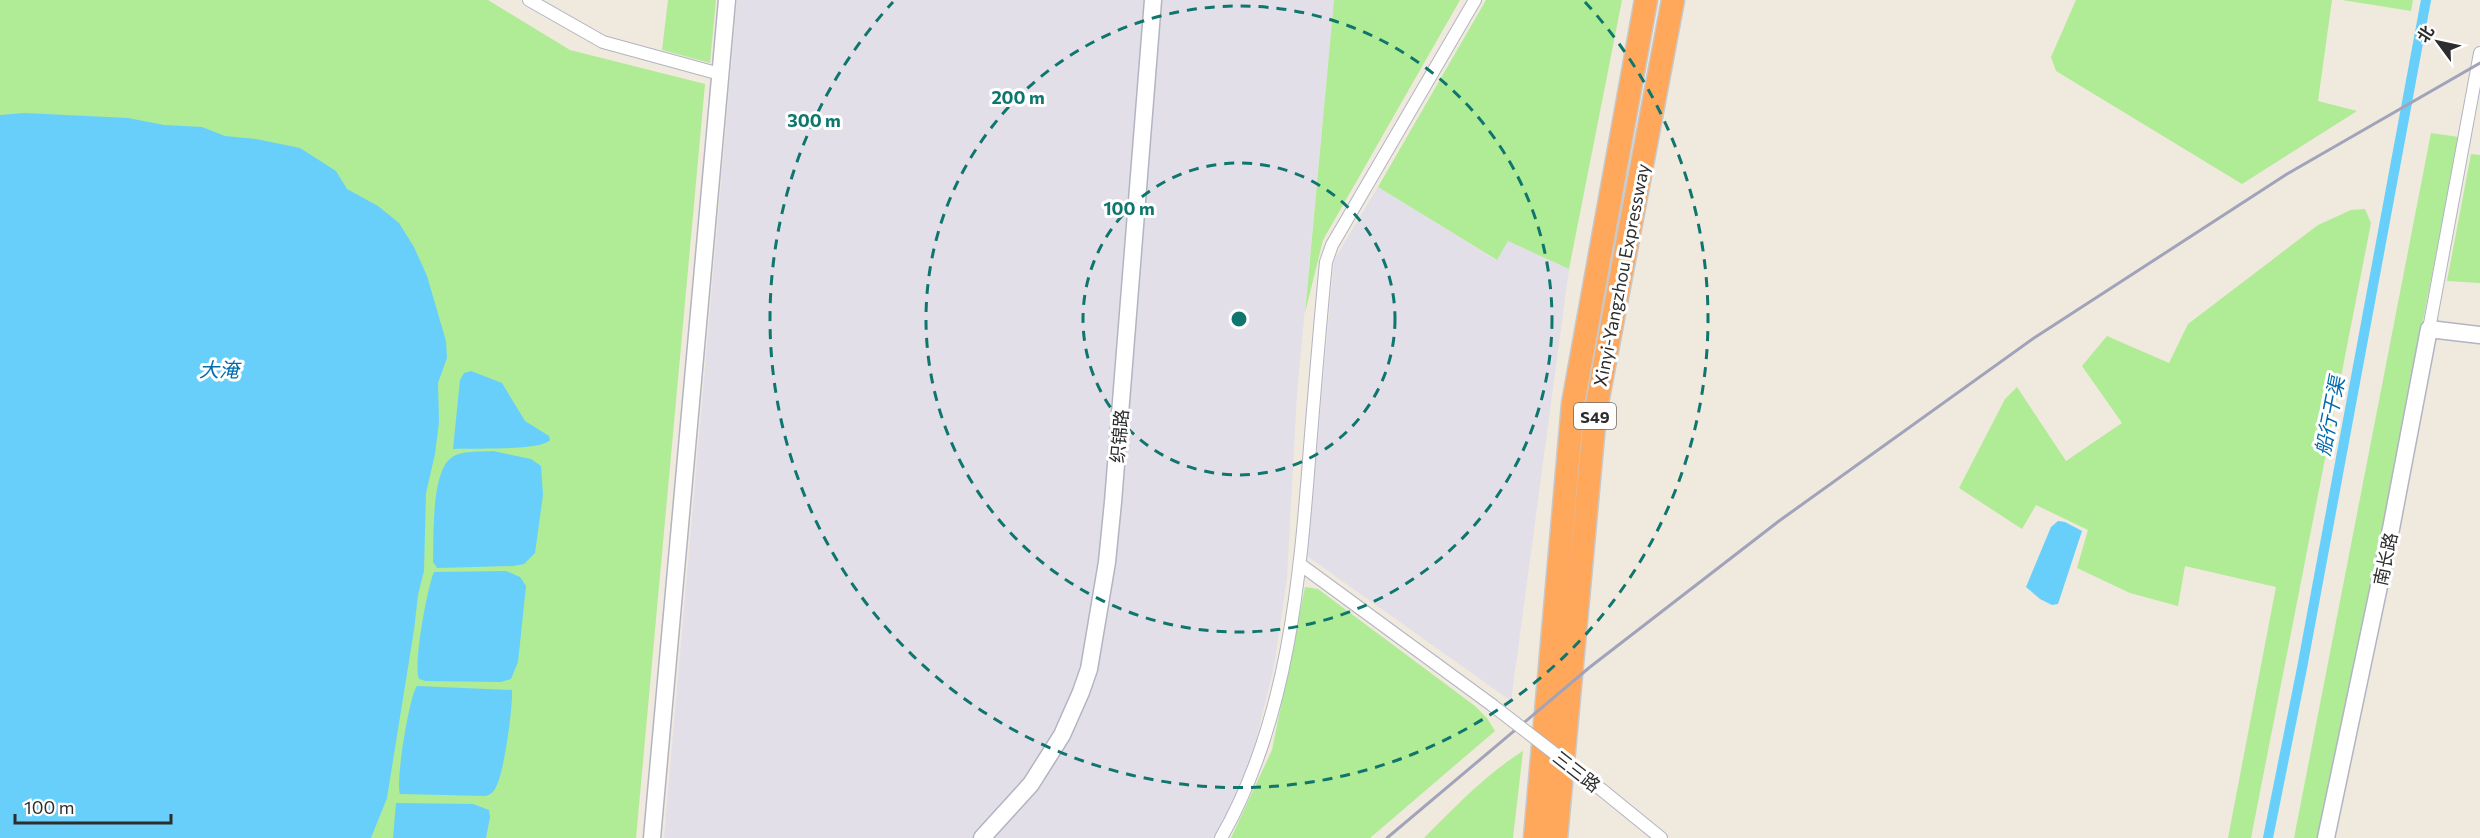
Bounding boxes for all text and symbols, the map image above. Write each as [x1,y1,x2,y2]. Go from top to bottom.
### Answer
north arrow [2408,12,2468,72]
text: 北 [2413,22,2437,45]
text: 200 m [991,86,1045,108]
text: 300 m [787,109,841,131]
street label: Xinyi-Yangzhou Expressway [1589,162,1653,388]
text: 100 m [1103,197,1155,219]
centre of rings [1229,309,1249,329]
water label: 大淹 [199,357,242,381]
water label: 船行干渠 [2310,372,2349,458]
road number: S49 [1574,403,1616,429]
street label: 织锦路 [1106,408,1132,464]
street label: 南长路 [2369,530,2401,588]
street label: 三三路 [1549,746,1605,796]
scale bar [15,787,171,825]
text: 100 m [24,796,74,818]

